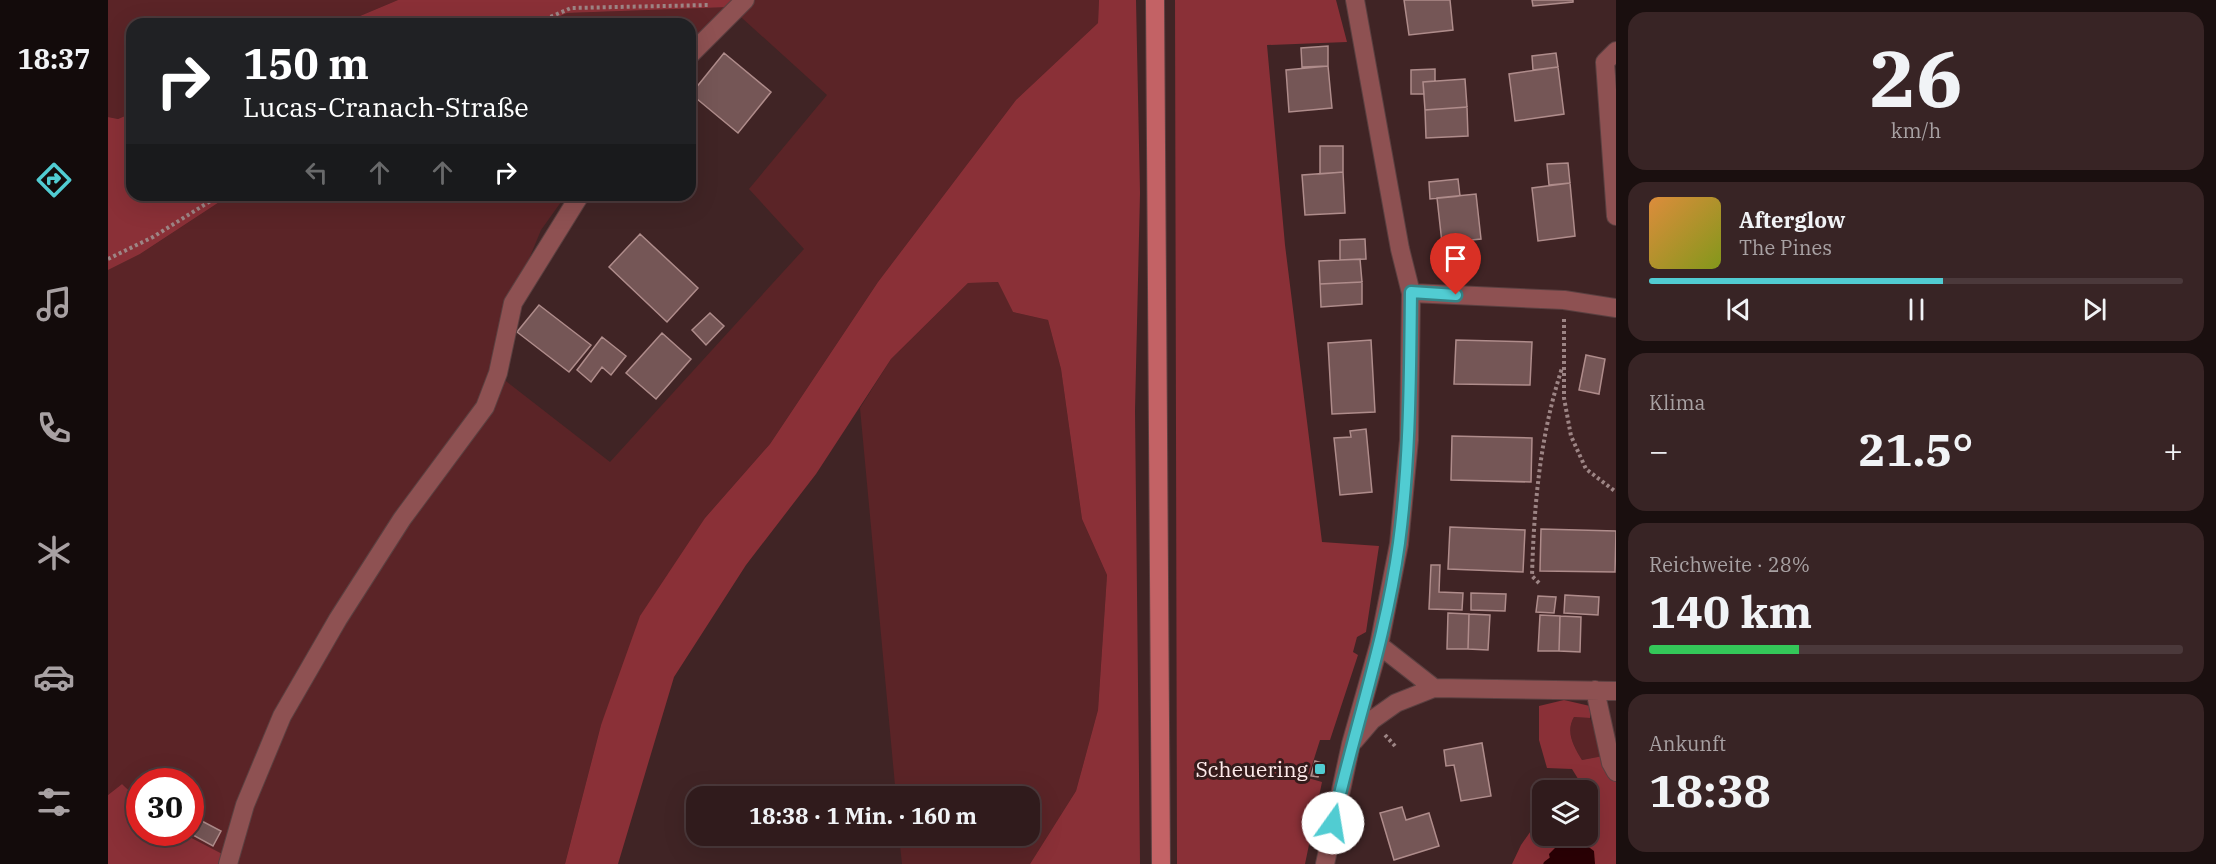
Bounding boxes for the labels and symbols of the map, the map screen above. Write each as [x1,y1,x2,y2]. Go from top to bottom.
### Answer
pin [1430,233,1481,295]
place label: Scheuering [1195,755,1309,783]
marker: Scheuering [1313,762,1327,776]
speed limit sign: 30 [126,768,204,846]
position arrow [1301,791,1365,855]

